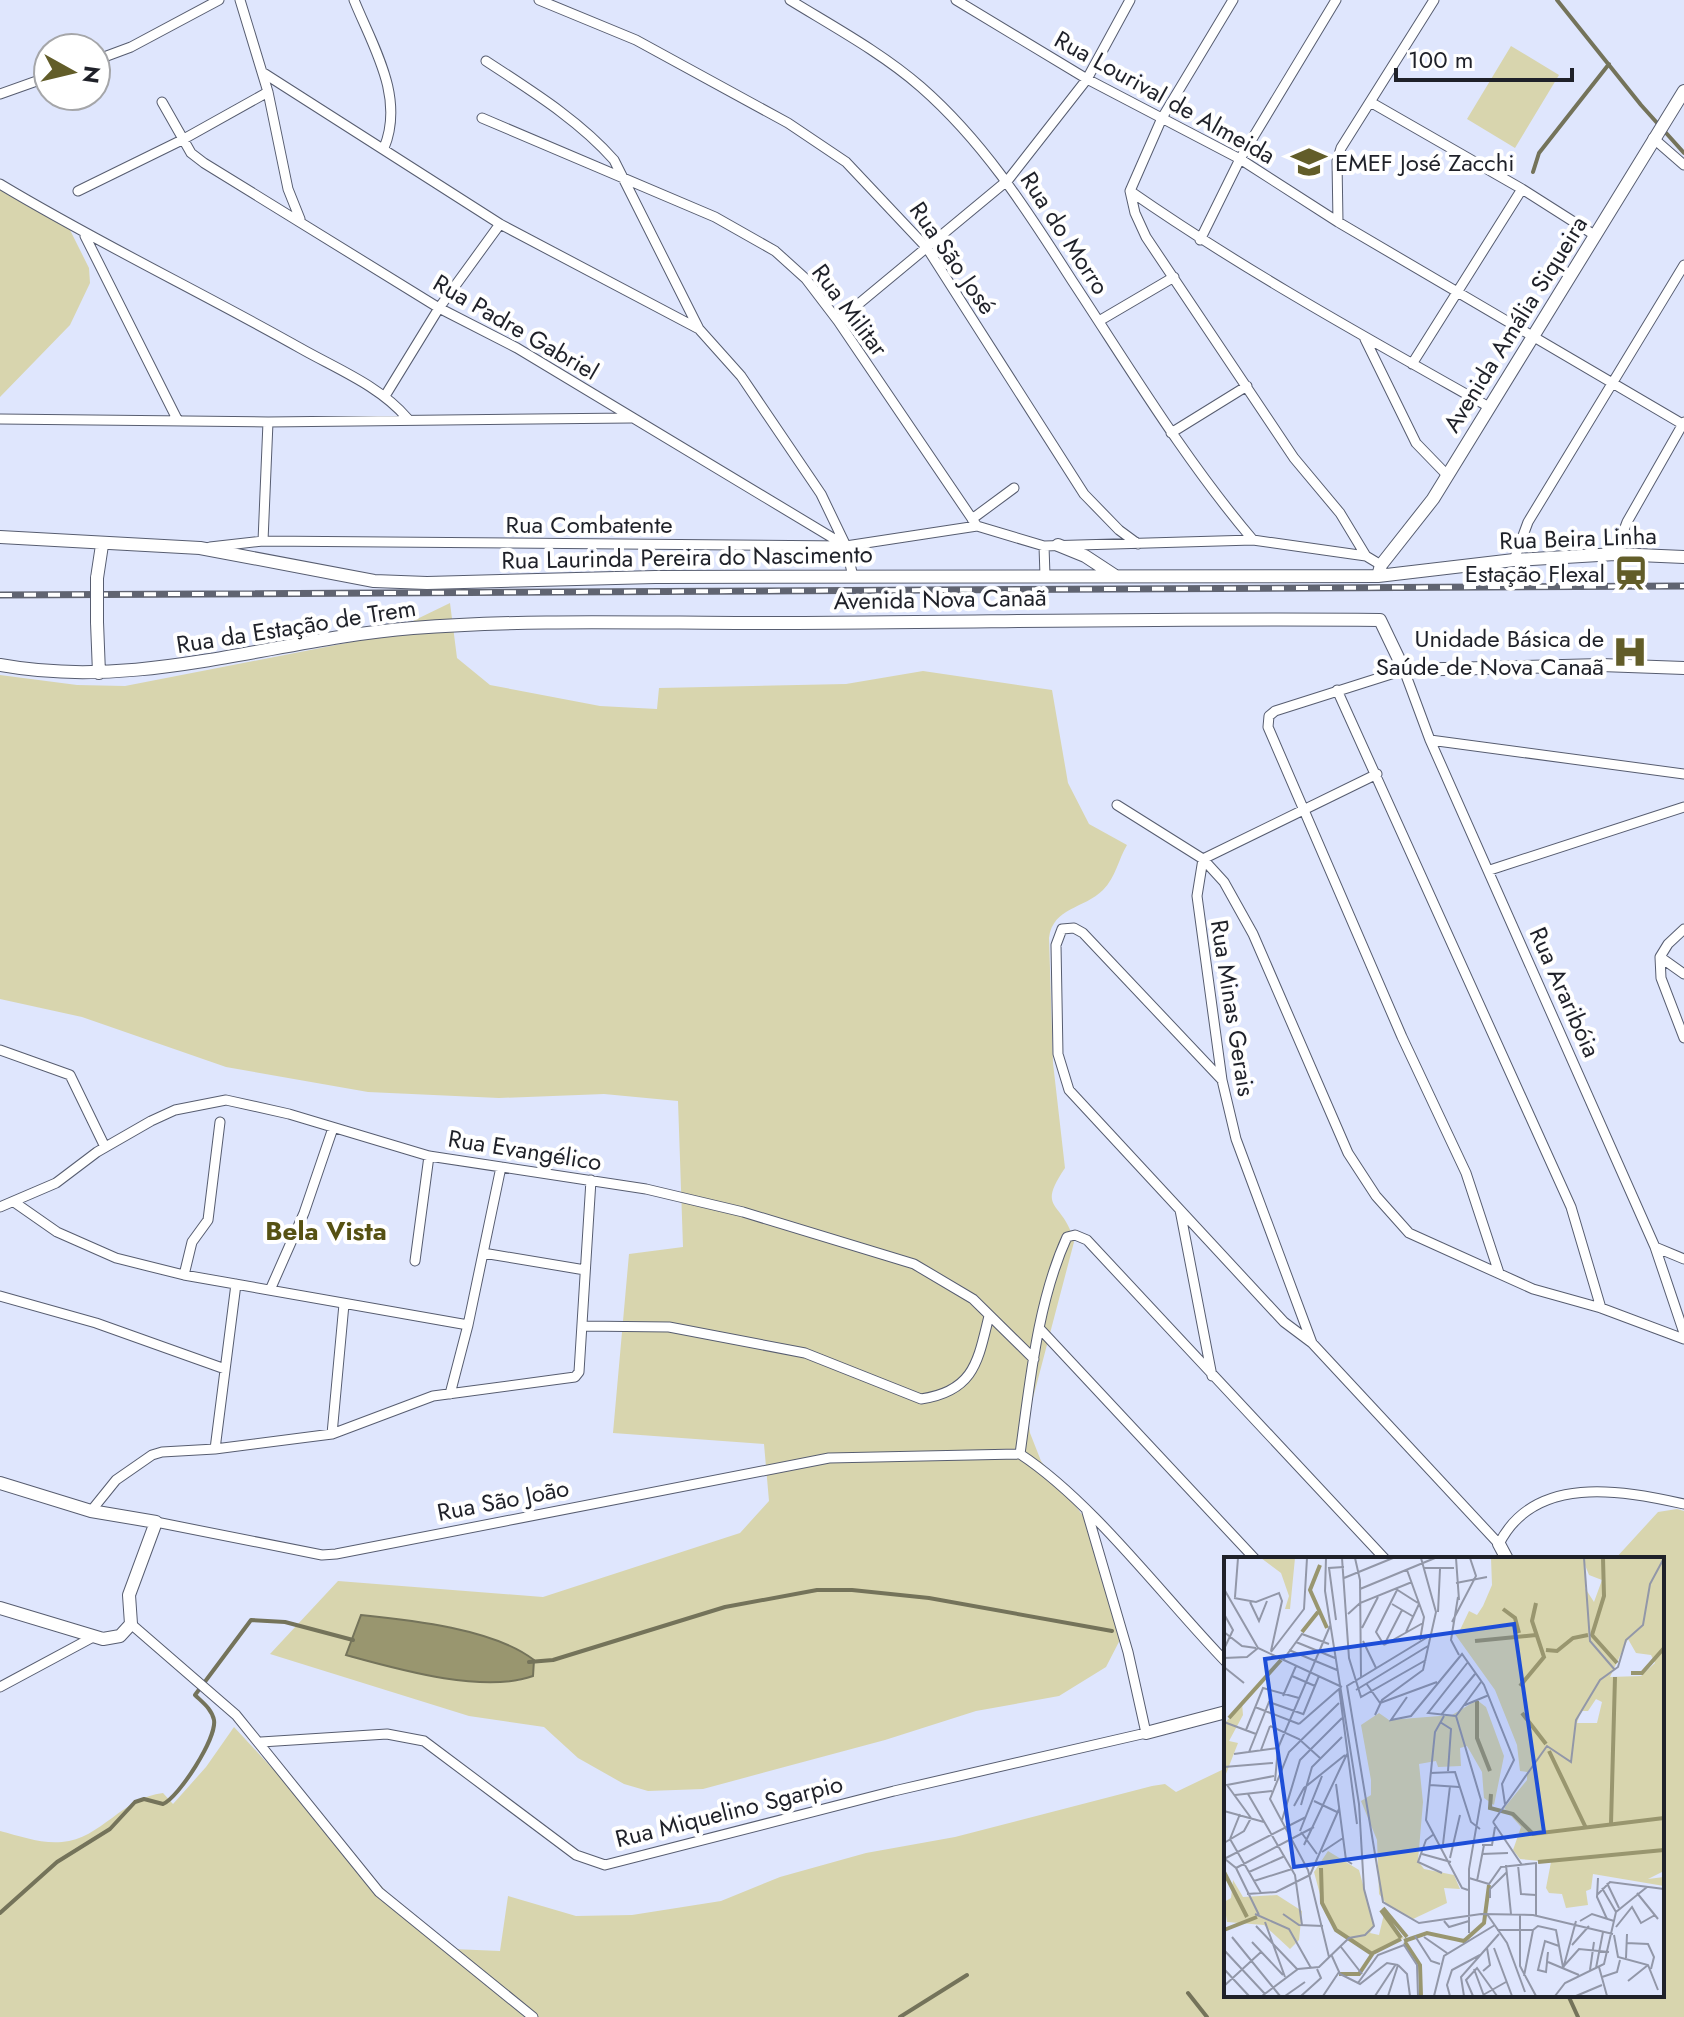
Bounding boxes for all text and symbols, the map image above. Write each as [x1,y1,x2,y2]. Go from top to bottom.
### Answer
street label: Rua Lourival de Almeida [1048,22,1282,172]
north arrow [32,32,112,112]
scale bar [1396,32,1572,82]
text: 100 m [1408,42,1474,77]
text: N [75,64,109,86]
school or university icon: EMEF José Zacchi [1290,143,1328,181]
place label: EMEF José Zacchi [1335,145,1515,180]
street label: Rua do Morro [1012,165,1118,301]
street label: Rua São José [901,194,1005,322]
street label: Avenida Amália Siqueira [1434,209,1596,439]
street label: Rua Militar [804,256,897,364]
street label: Rua Padre Gabriel [427,265,605,389]
street label: Rua Combatente [505,507,673,542]
street label: Rua Beira Linha [1499,518,1657,558]
street label: Rua Laurinda Pereira do Nascimento [501,536,873,578]
station icon: Estação Flexal [1612,554,1650,592]
place label: Estação Flexal [1465,556,1605,591]
street label: Avenida Nova Canaã [833,580,1047,618]
street label: Rua da Estação de Trem [174,590,418,662]
place label: Unidade Básica de Saúde de Nova Canaã [1376,621,1604,684]
hospital icon: Unidade Básica de Saúde de Nova Canaã [1611,633,1649,671]
street label: Rua Minas Gerais [1202,917,1264,1099]
street label: Rua Araribóia [1521,921,1609,1063]
street label: Rua Evangélico [446,1121,604,1179]
district label: Bela Vista [265,1212,387,1250]
street label: Rua São João [434,1470,572,1530]
inset map [1224,1557,1664,1997]
street label: Rua Miquelino Sgarpio [612,1766,846,1856]

